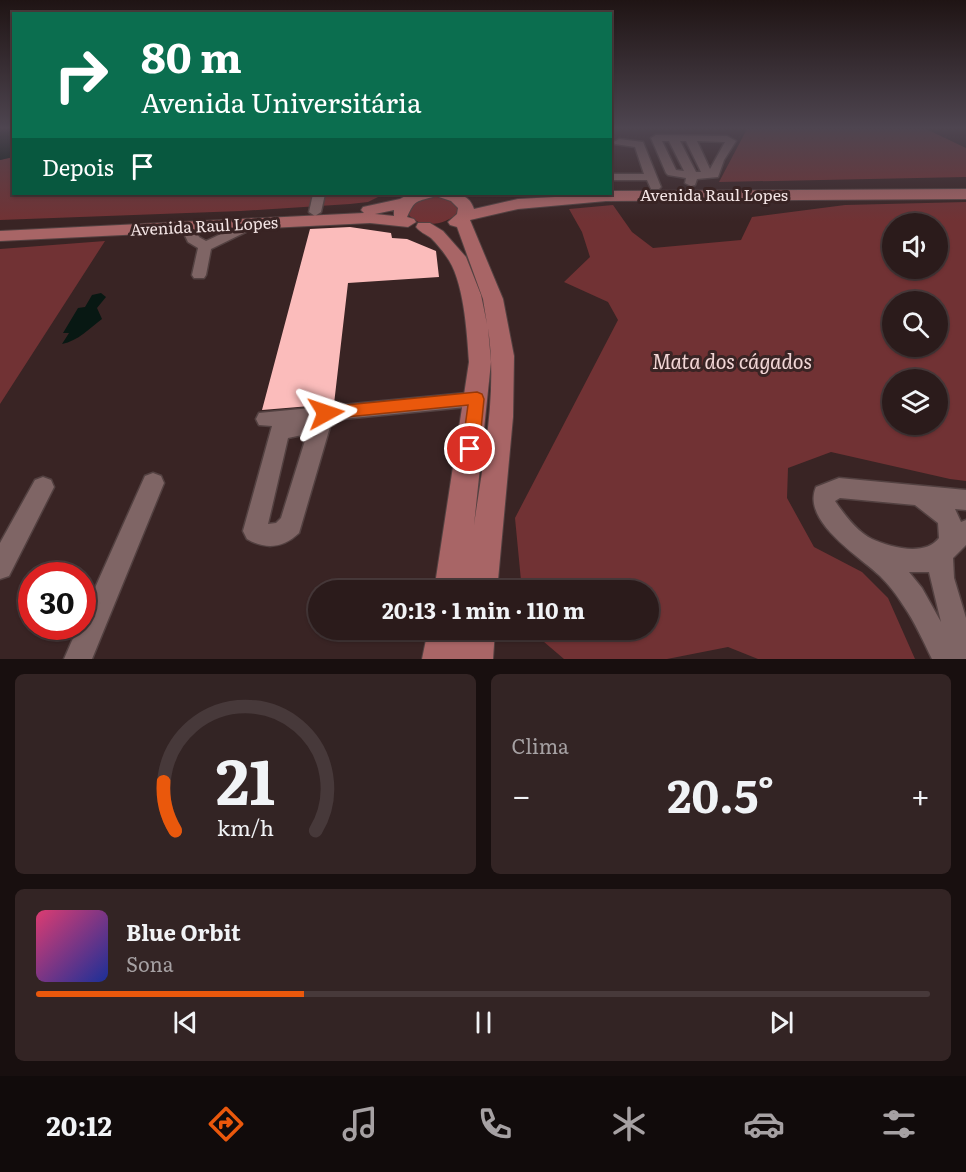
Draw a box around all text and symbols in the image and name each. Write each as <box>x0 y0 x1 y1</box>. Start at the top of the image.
text: 80 m <box>141 24 242 86</box>
icon: right <box>42 36 120 114</box>
text: Avenida Universitária <box>141 81 422 121</box>
text: Depois <box>42 150 114 183</box>
icon: arrive <box>126 150 159 183</box>
street label: Avenida Raul Lopes <box>640 182 788 206</box>
street label: Avenida Raul Lopes <box>129 209 278 241</box>
map controls <box>882 213 948 435</box>
button: sound <box>882 213 948 279</box>
button: search <box>882 291 948 357</box>
park label: Mata dos cágados <box>652 345 812 375</box>
button: layers <box>882 369 948 435</box>
position arrow <box>294 381 358 445</box>
pin <box>444 423 495 474</box>
icon: arrive <box>453 432 486 465</box>
speed limit sign: 30 <box>18 562 96 640</box>
text: 20:13 · 1 min · 110 m <box>382 593 585 626</box>
text: Clima <box>512 730 569 760</box>
text: 21 <box>216 732 275 824</box>
text: 20.5° <box>667 760 774 827</box>
text: − <box>512 769 531 818</box>
text: + <box>911 769 930 818</box>
text: km/h <box>217 811 274 843</box>
text: Blue Orbit <box>126 915 241 948</box>
text: Sona <box>126 948 174 978</box>
icon: previous <box>169 1006 202 1039</box>
icon: pause <box>467 1006 500 1039</box>
icon: next <box>765 1006 798 1039</box>
icon: directions <box>205 1103 247 1145</box>
icon: music <box>339 1103 381 1145</box>
icon: phone <box>474 1103 516 1145</box>
icon: climate <box>608 1103 650 1145</box>
icon: car <box>743 1103 785 1145</box>
icon: filters <box>878 1103 920 1145</box>
text: 20:12 <box>46 1104 112 1144</box>

